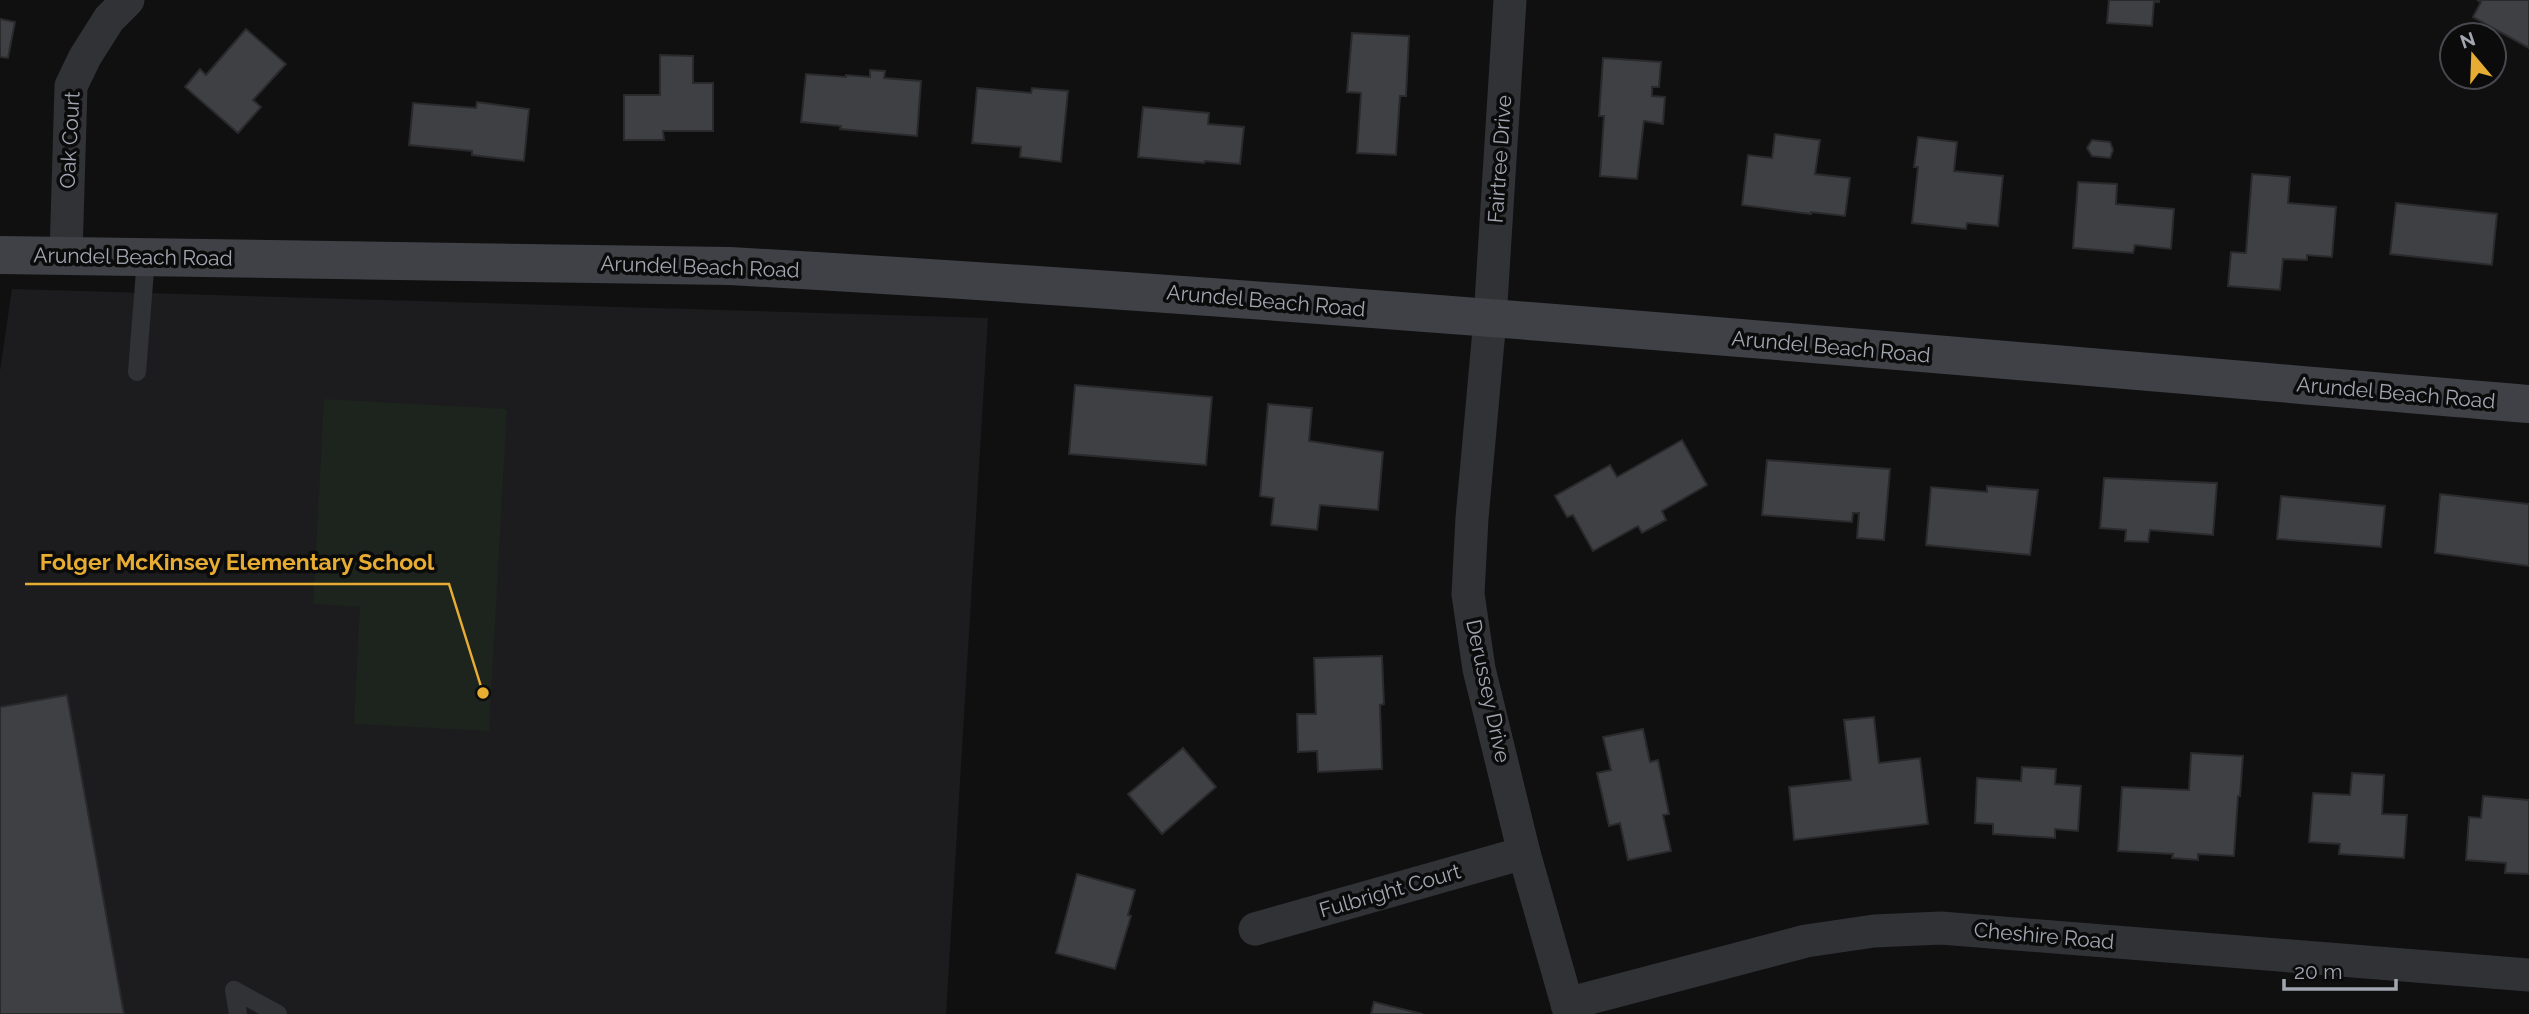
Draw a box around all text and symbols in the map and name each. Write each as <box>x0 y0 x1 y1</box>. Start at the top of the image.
north arrow <box>2438 21 2508 91</box>
text: N <box>2457 27 2478 53</box>
street label: Oak Court <box>54 91 85 189</box>
street label: Fairtree Drive <box>1483 94 1516 224</box>
street label: Arundel Beach Road <box>33 242 233 271</box>
street label: Arundel Beach Road <box>600 251 800 282</box>
street label: Arundel Beach Road <box>1166 279 1366 322</box>
street label: Arundel Beach Road <box>1731 325 1931 368</box>
street label: Arundel Beach Road <box>2296 371 2496 414</box>
callout: Folger McKinsey Elementary School <box>25 540 449 584</box>
text: Folger McKinsey Elementary School <box>40 548 435 575</box>
street label: Derussey Drive <box>1461 617 1516 765</box>
street label: Fulbright Court <box>1316 858 1464 923</box>
street label: Cheshire Road <box>1973 917 2115 954</box>
scale bar <box>2284 948 2396 992</box>
text: 20 m <box>2294 959 2342 984</box>

